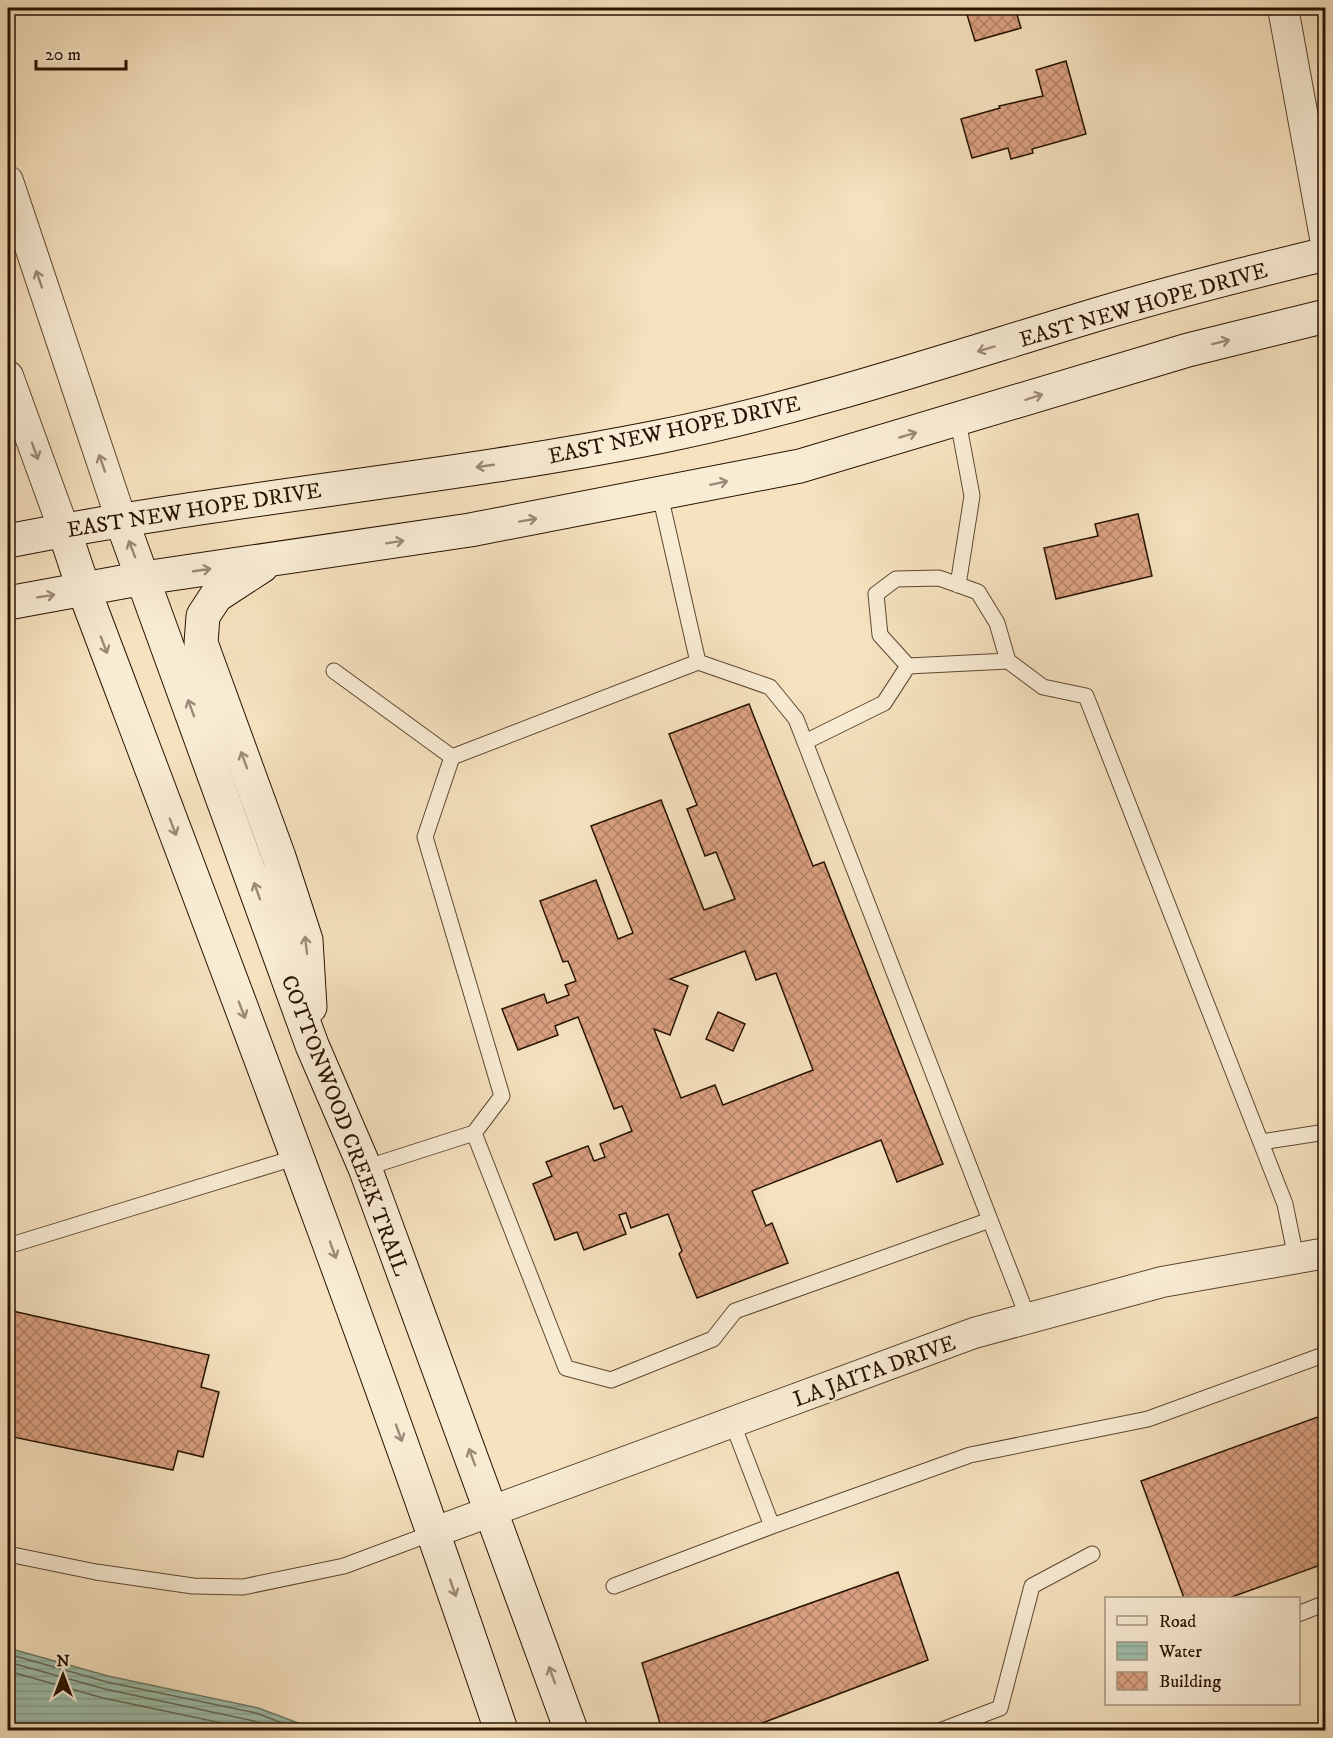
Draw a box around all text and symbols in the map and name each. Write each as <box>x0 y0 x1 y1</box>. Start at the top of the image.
scale bar <box>36 33 126 71</box>
text: 20 m <box>45 44 81 66</box>
street label: EAST NEW HOPE DRIVE <box>1016 257 1271 354</box>
one-way arrow <box>33 270 44 288</box>
one-way arrow <box>1211 335 1230 347</box>
one-way arrow <box>977 345 996 356</box>
street label: EAST NEW HOPE DRIVE <box>546 391 803 470</box>
one-way arrow <box>1024 391 1043 402</box>
one-way arrow <box>898 429 917 440</box>
one-way arrow <box>30 441 41 460</box>
one-way arrow <box>96 454 107 473</box>
one-way arrow <box>475 460 495 471</box>
street label: EAST NEW HOPE DRIVE <box>65 477 323 544</box>
one-way arrow <box>709 477 729 488</box>
one-way arrow <box>518 514 537 525</box>
one-way arrow <box>384 536 404 547</box>
one-way arrow <box>126 540 137 558</box>
one-way arrow <box>191 565 211 576</box>
one-way arrow <box>35 591 55 602</box>
one-way arrow <box>100 635 111 654</box>
one-way arrow <box>184 699 195 718</box>
one-way arrow <box>238 751 249 770</box>
one-way arrow <box>168 817 179 836</box>
one-way arrow <box>250 882 261 901</box>
one-way arrow <box>300 936 311 955</box>
street label: COTTONWOOD CREEK TRAIL <box>275 971 415 1280</box>
one-way arrow <box>237 1000 248 1019</box>
one-way arrow <box>328 1240 339 1259</box>
street label: LA JAITA DRIVE <box>790 1330 959 1413</box>
one-way arrow <box>394 1424 405 1442</box>
one-way arrow <box>466 1448 477 1466</box>
one-way arrow <box>449 1578 460 1597</box>
legend <box>1105 1597 1300 1705</box>
text: Road <box>1159 1611 1196 1633</box>
text: Water <box>1158 1641 1202 1663</box>
north arrow <box>33 1645 93 1705</box>
text: N <box>56 1651 70 1671</box>
one-way arrow <box>545 1667 556 1685</box>
text: Building <box>1159 1671 1221 1693</box>

